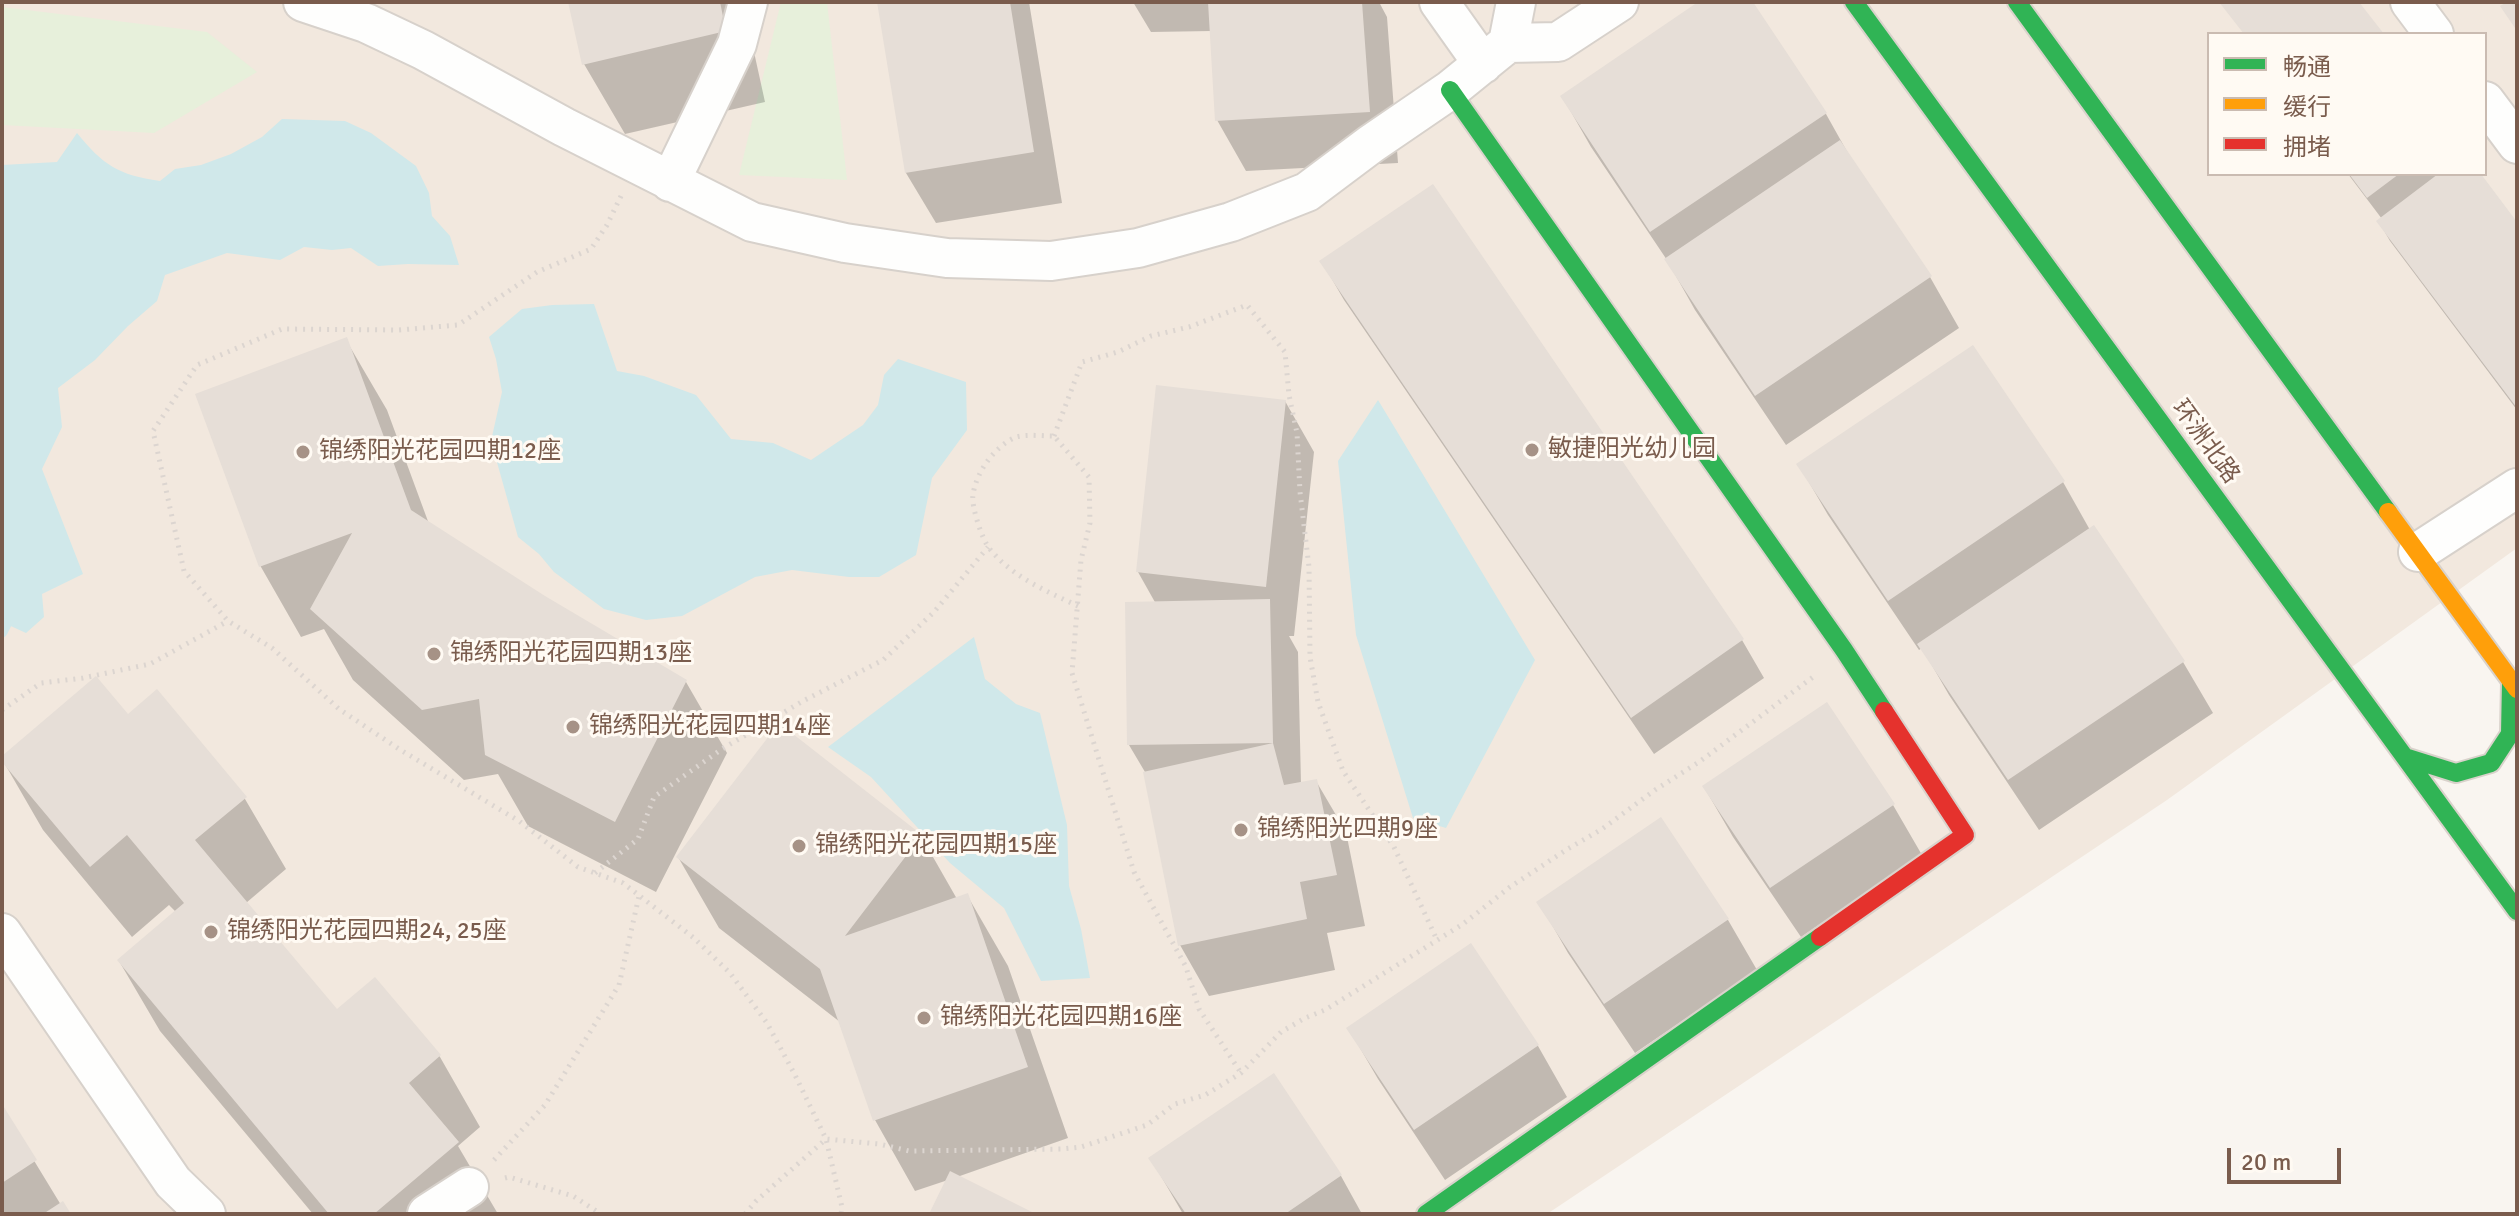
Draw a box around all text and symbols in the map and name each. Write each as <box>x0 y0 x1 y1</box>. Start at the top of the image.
legend <box>2207 32 2487 176</box>
text: 畅通 <box>2283 52 2331 82</box>
text: 缓行 <box>2283 92 2331 122</box>
text: 拥堵 <box>2283 132 2331 162</box>
street label: 环洲北路 <box>2165 395 2245 489</box>
place label: 敏捷阳光幼儿园 <box>1548 436 1716 464</box>
place label: 锦绣阳光花园四期12座 <box>319 438 561 466</box>
marker: 敏捷阳光幼儿园 <box>1523 441 1541 459</box>
marker: 锦绣阳光花园四期12座 <box>294 443 312 461</box>
place label: 锦绣阳光花园四期13座 <box>450 640 692 668</box>
marker: 锦绣阳光花园四期13座 <box>425 645 443 663</box>
place label: 锦绣阳光花园四期14座 <box>589 713 831 741</box>
marker: 锦绣阳光花园四期14座 <box>564 718 582 736</box>
place label: 锦绣阳光四期9座 <box>1257 816 1438 844</box>
marker: 锦绣阳光四期9座 <box>1232 821 1250 839</box>
place label: 锦绣阳光花园四期15座 <box>815 832 1057 860</box>
marker: 锦绣阳光花园四期15座 <box>790 837 808 855</box>
place label: 锦绣阳光花园四期24, 25座 <box>227 918 507 946</box>
marker: 锦绣阳光花园四期24, 25座 <box>202 923 220 941</box>
place label: 锦绣阳光花园四期16座 <box>940 1004 1182 1032</box>
marker: 锦绣阳光花园四期16座 <box>915 1009 933 1027</box>
scale bar <box>2231 1132 2345 1182</box>
text: 20 m <box>2241 1147 2291 1177</box>

